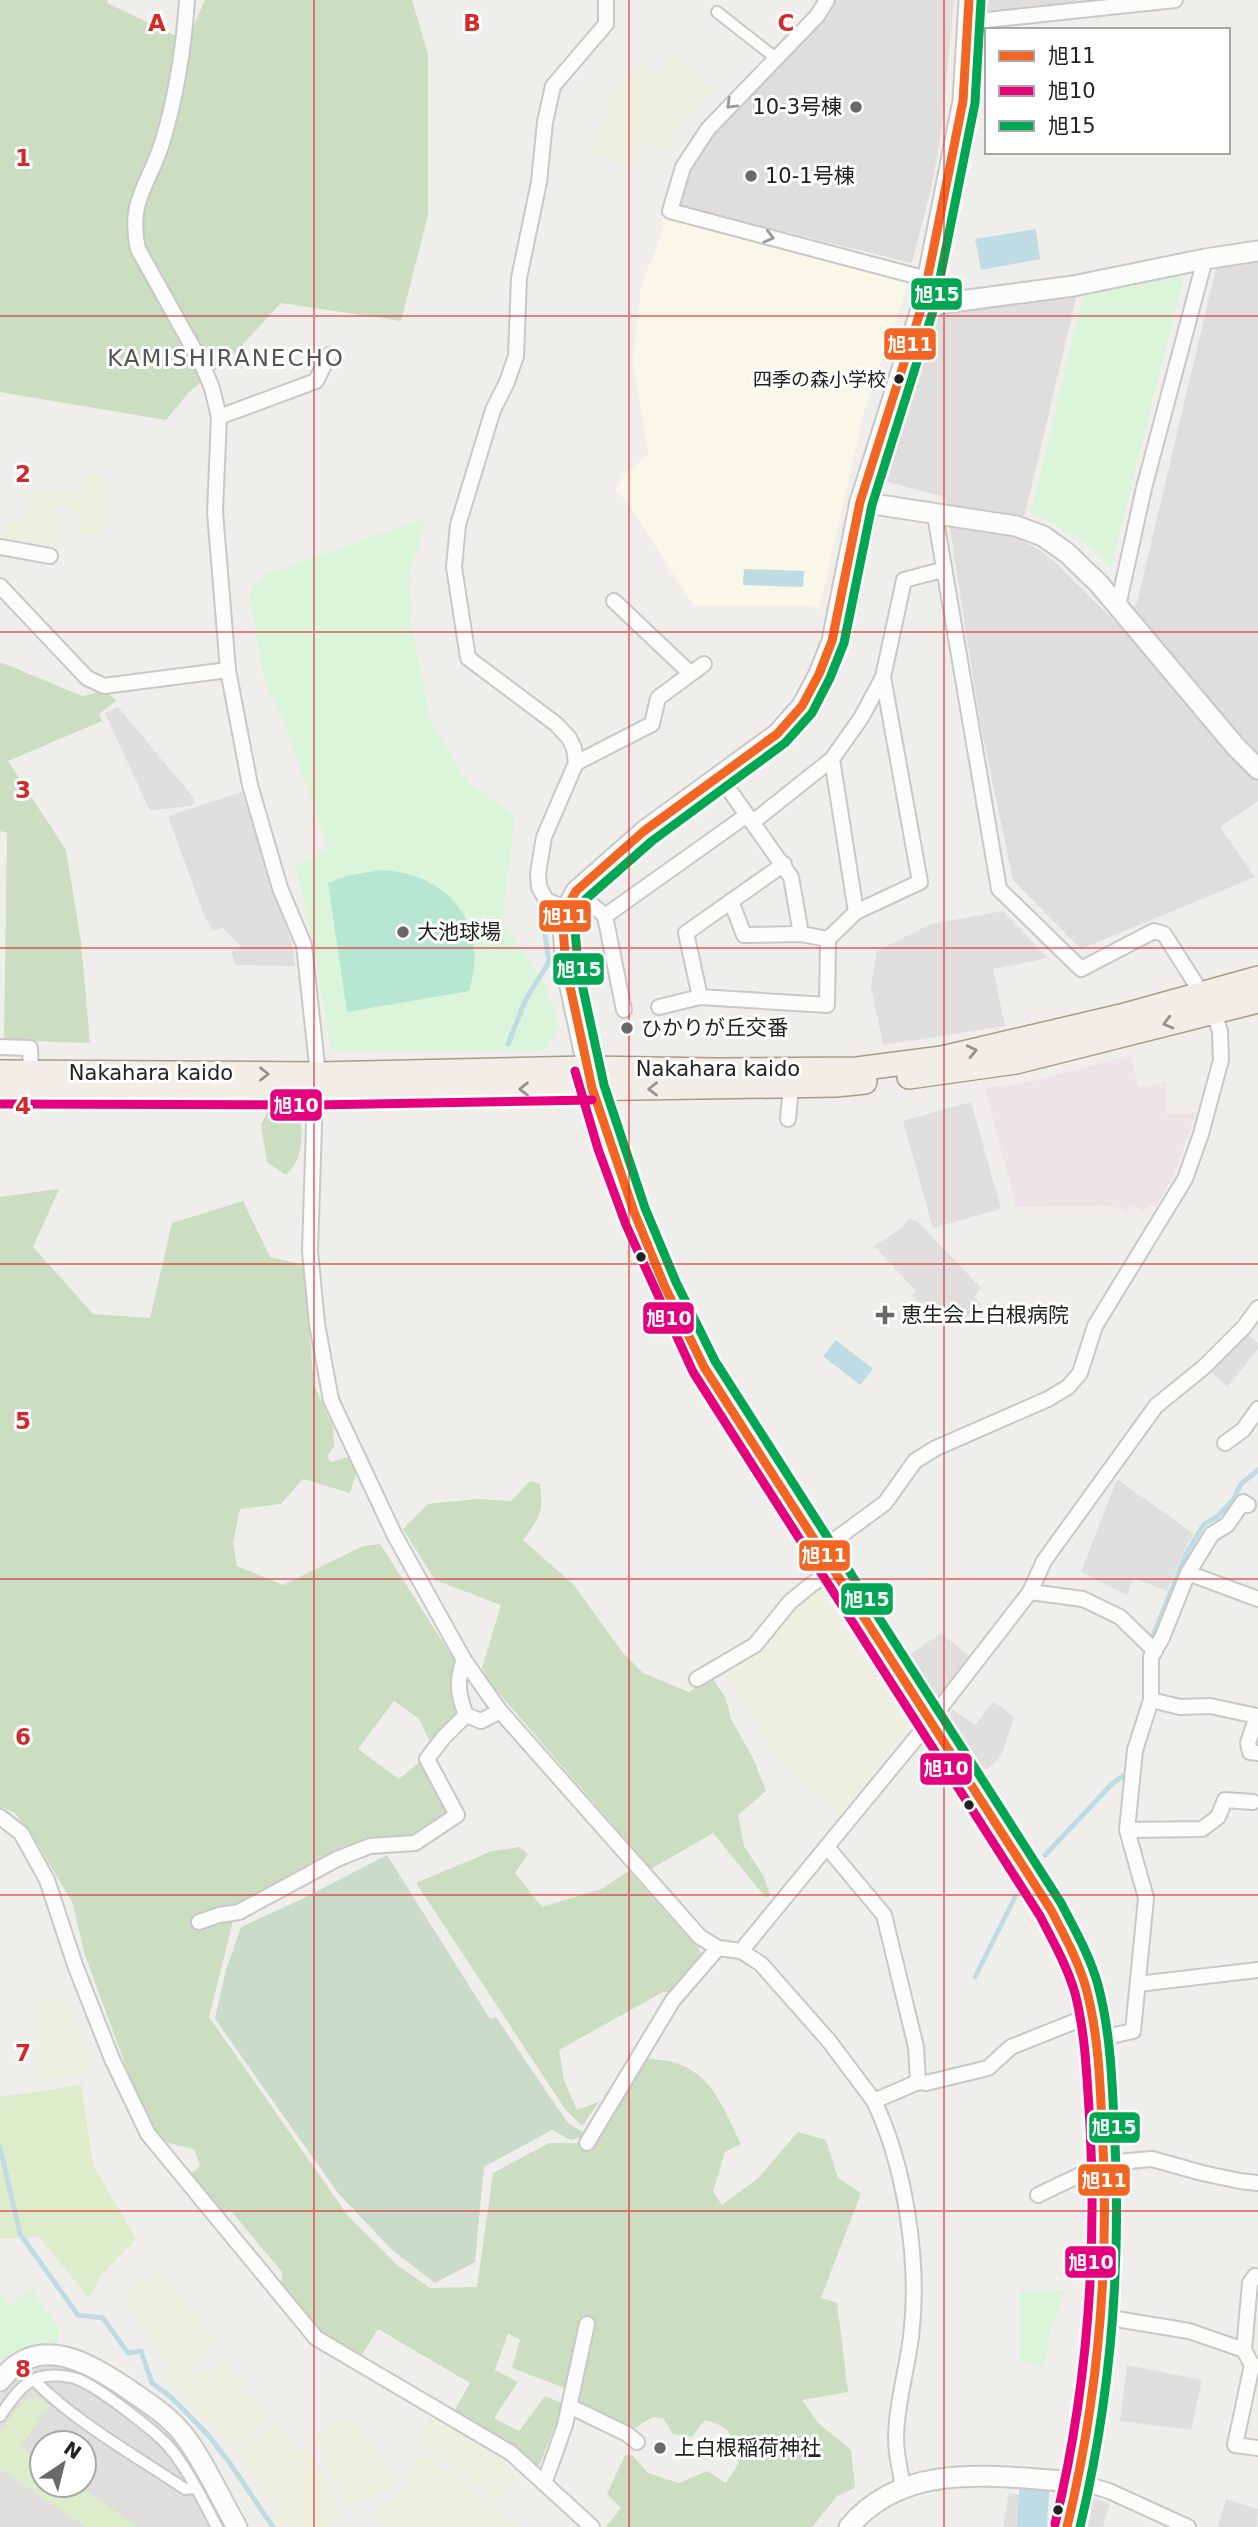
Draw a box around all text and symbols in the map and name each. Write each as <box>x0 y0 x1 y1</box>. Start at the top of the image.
text: A <box>148 10 166 36</box>
text: B <box>463 10 481 36</box>
text: C <box>778 10 794 36</box>
legend <box>985 28 1230 154</box>
text: 旭11 <box>1048 44 1096 68</box>
text: 旭10 <box>1048 79 1096 103</box>
place label: 10-3号棟 <box>752 95 842 119</box>
one-way arrow <box>727 96 740 109</box>
marker: 10-3号棟 <box>848 99 864 115</box>
text: 旭15 <box>1048 114 1096 138</box>
text: 1 <box>15 145 31 171</box>
place label: 10-1号棟 <box>765 164 855 188</box>
marker: 10-1号棟 <box>743 168 759 184</box>
one-way arrow <box>763 229 775 243</box>
line badge: 旭15 <box>910 277 963 311</box>
text: 旭15 <box>914 283 960 305</box>
line badge: 旭11 <box>883 327 937 361</box>
text: 旭11 <box>887 333 933 355</box>
district label: KAMISHIRANECHO <box>107 345 345 371</box>
place label: 四季の森小学校 <box>753 368 886 390</box>
marker: 四季の森小学校 <box>892 372 906 386</box>
text: 2 <box>15 461 31 487</box>
text: 3 <box>15 777 31 803</box>
line badge: 旭11 <box>538 899 592 933</box>
text: 旭11 <box>542 905 588 927</box>
place label: 大池球場 <box>417 920 501 944</box>
marker: 大池球場 <box>395 924 411 940</box>
line badge: 旭15 <box>552 952 605 986</box>
text: 旭15 <box>556 958 602 980</box>
one-way arrow <box>1162 1015 1174 1029</box>
place label: ひかりが丘交番 <box>641 1016 788 1040</box>
marker: ひかりが丘交番 <box>619 1020 635 1036</box>
one-way arrow <box>966 1044 978 1059</box>
street label: Nakahara kaido <box>636 1057 800 1081</box>
street label: Nakahara kaido <box>69 1061 233 1085</box>
one-way arrow <box>259 1066 270 1082</box>
one-way arrow <box>518 1081 529 1096</box>
one-way arrow <box>647 1081 658 1097</box>
line badge: 旭10 <box>269 1088 323 1122</box>
text: 4 <box>15 1093 31 1119</box>
text: 旭10 <box>273 1094 319 1116</box>
unlabelled marker <box>634 1250 648 1264</box>
line badge: 旭10 <box>642 1301 695 1335</box>
place label: 恵生会上白根病院 <box>901 1303 1069 1327</box>
marker: 恵生会上白根病院 <box>875 1305 895 1325</box>
text: 旭10 <box>646 1307 692 1329</box>
text: 5 <box>15 1408 31 1434</box>
line badge: 旭11 <box>798 1539 851 1572</box>
text: 旭11 <box>801 1544 847 1566</box>
line badge: 旭15 <box>840 1582 894 1616</box>
text: 旭15 <box>844 1588 890 1610</box>
text: 6 <box>15 1724 31 1750</box>
line badge: 旭10 <box>919 1752 973 1786</box>
text: 旭10 <box>923 1757 969 1779</box>
unlabelled marker <box>962 1798 976 1812</box>
text: 7 <box>15 2040 31 2066</box>
line badge: 旭15 <box>1088 2111 1141 2144</box>
text: 旭15 <box>1091 2116 1137 2138</box>
line badge: 旭11 <box>1077 2163 1131 2197</box>
text: 旭11 <box>1081 2169 1127 2191</box>
line badge: 旭10 <box>1064 2245 1117 2279</box>
text: 旭10 <box>1068 2251 1114 2273</box>
text: 8 <box>15 2356 31 2382</box>
north arrow <box>28 2429 98 2499</box>
place label: 上白根稲荷神社 <box>674 2436 821 2460</box>
text: N <box>60 2437 86 2464</box>
marker: 上白根稲荷神社 <box>652 2440 668 2456</box>
unlabelled marker <box>1051 2503 1065 2517</box>

